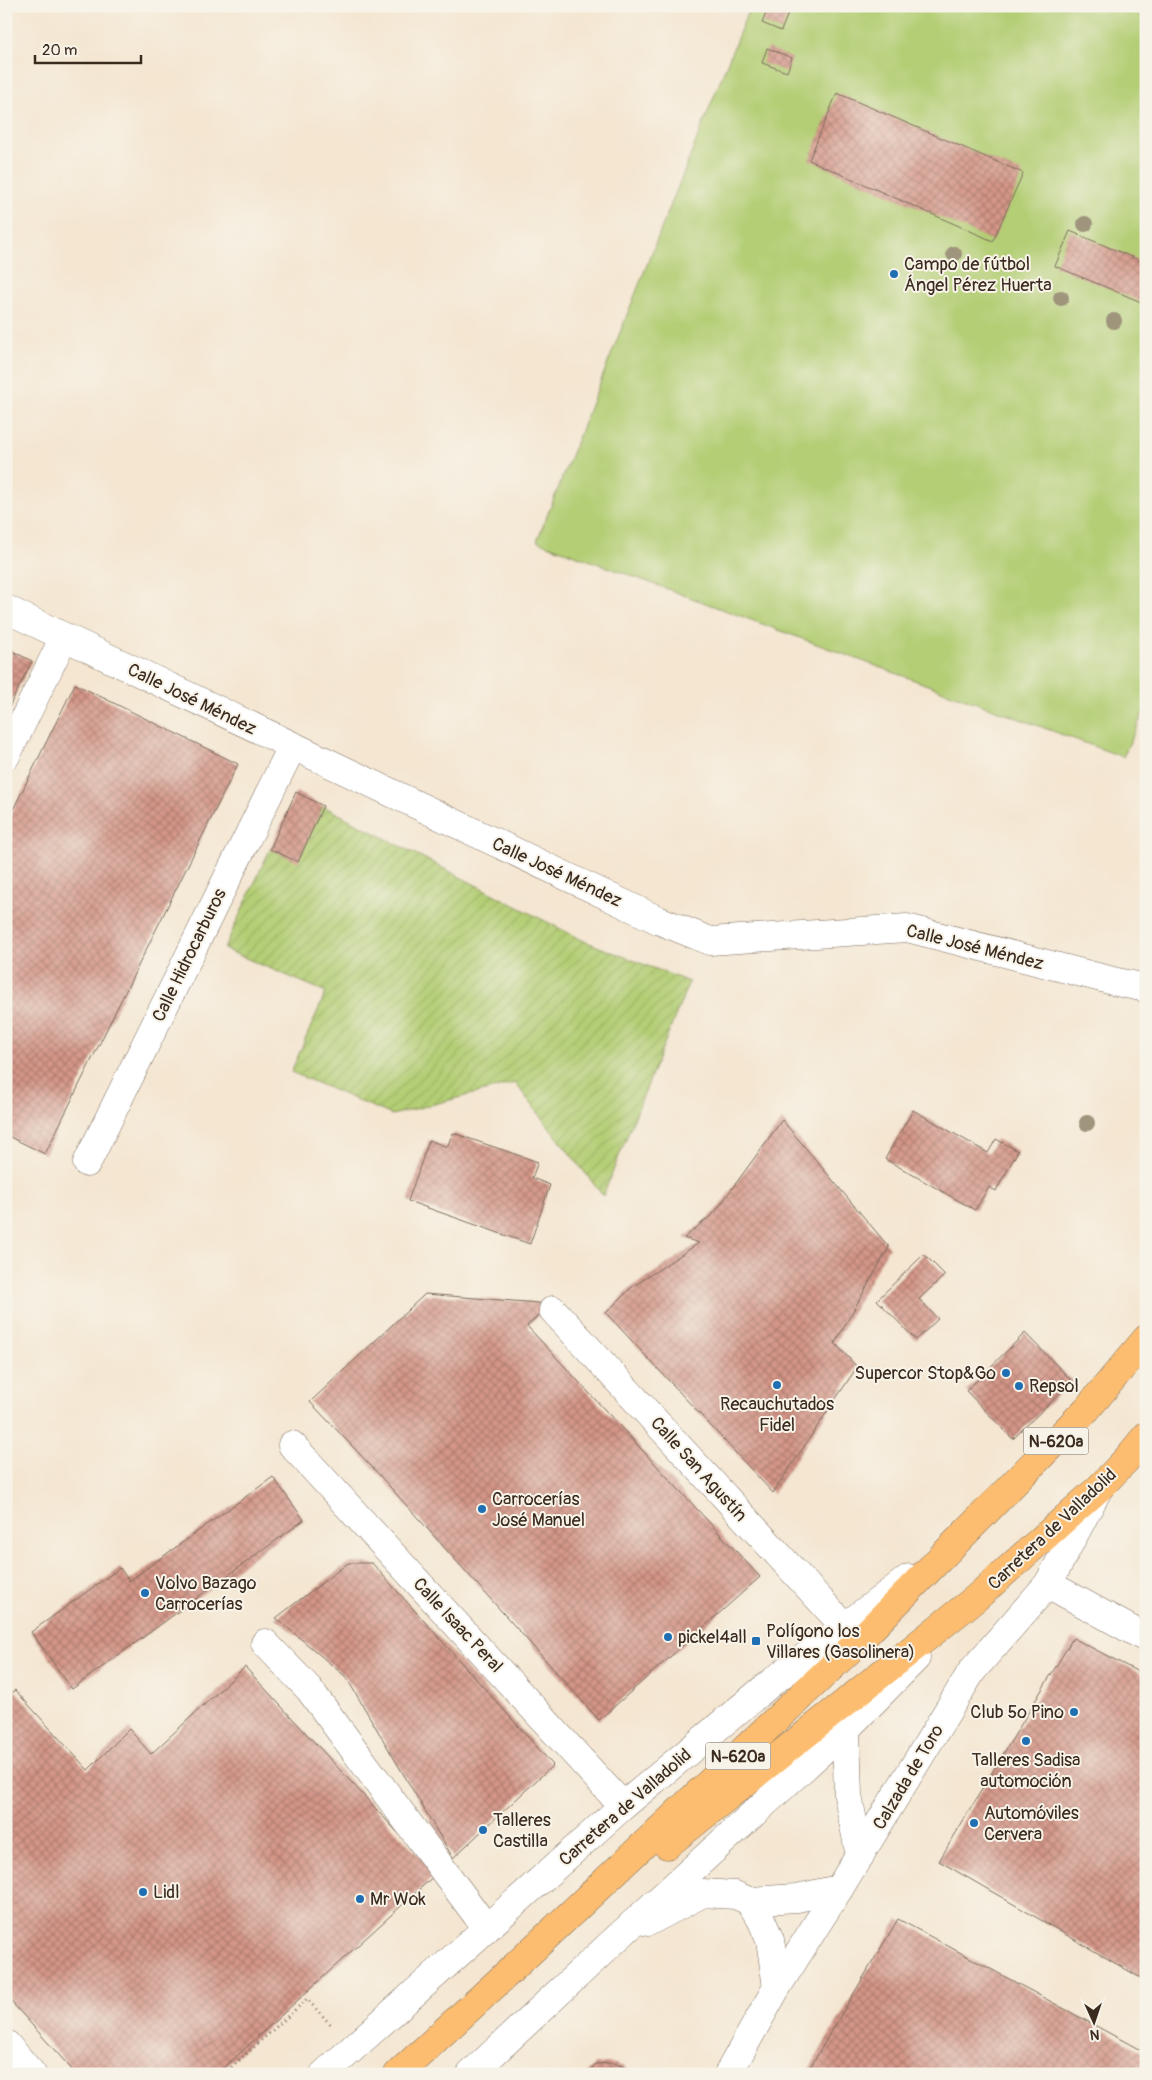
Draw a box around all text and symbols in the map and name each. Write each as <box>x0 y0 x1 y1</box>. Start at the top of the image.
scale bar <box>35 32 141 64</box>
text: 20 m <box>42 41 77 60</box>
place label: Campo de fútbol Ángel Pérez Huerta <box>904 253 1052 297</box>
marker: Campo de fútbol Ángel Pérez Huerta <box>888 268 900 280</box>
street label: Calle José Méndez <box>124 658 260 741</box>
street label: Calle José Méndez <box>488 832 625 913</box>
street label: Calle Hidrocarburos <box>147 885 232 1026</box>
street label: Calle José Méndez <box>904 919 1046 976</box>
place label: Supercor Stop&Go <box>855 1362 996 1385</box>
marker: Supercor Stop&Go <box>1000 1367 1012 1379</box>
place label: Repsol <box>1029 1375 1079 1398</box>
marker: Recauchutados Fidel <box>771 1379 783 1391</box>
marker: Repsol <box>1013 1380 1025 1392</box>
place label: Recauchutados Fidel <box>720 1393 834 1437</box>
street label: Calle San Agustín <box>645 1412 752 1527</box>
road number: N-620a <box>1024 1428 1088 1454</box>
street label: Carretera de Valladolid <box>983 1464 1122 1595</box>
place label: Carrocerías José Manuel <box>492 1488 585 1532</box>
marker: Carrocerías José Manuel <box>476 1503 488 1515</box>
place label: Volvo Bazago Carrocerías <box>155 1572 257 1616</box>
street label: Calle Isaac Peral <box>408 1573 508 1678</box>
marker: Volvo Bazago Carrocerías <box>139 1587 151 1599</box>
place label: Polígono los Villares (Gasolinera) <box>766 1620 915 1664</box>
place label: pickel4all <box>678 1626 747 1649</box>
marker: pickel4all <box>662 1631 674 1643</box>
marker: Polígono los Villares (Gasolinera) <box>750 1635 762 1647</box>
place label: Club 5º Pino <box>970 1701 1064 1724</box>
marker: Club 5º Pino <box>1068 1706 1080 1718</box>
street label: Calzada de Toro <box>868 1720 949 1834</box>
marker: Talleres Sadisa automoción <box>1020 1735 1032 1747</box>
road number: N-620a <box>706 1742 770 1770</box>
street label: Carretera de Valladolid <box>554 1744 696 1871</box>
place label: Talleres Sadisa automoción <box>972 1749 1080 1793</box>
place label: Automóviles Cervera <box>984 1802 1079 1846</box>
place label: Talleres Castilla <box>493 1809 551 1853</box>
marker: Automóviles Cervera <box>968 1817 980 1829</box>
marker: Talleres Castilla <box>477 1824 489 1836</box>
place label: Lidl <box>153 1881 179 1904</box>
marker: Lidl <box>137 1886 149 1898</box>
place label: Mr Wok <box>370 1888 426 1911</box>
marker: Mr Wok <box>354 1893 366 1905</box>
north arrow <box>1070 1998 1120 2048</box>
text: N <box>1089 2026 1100 2043</box>

